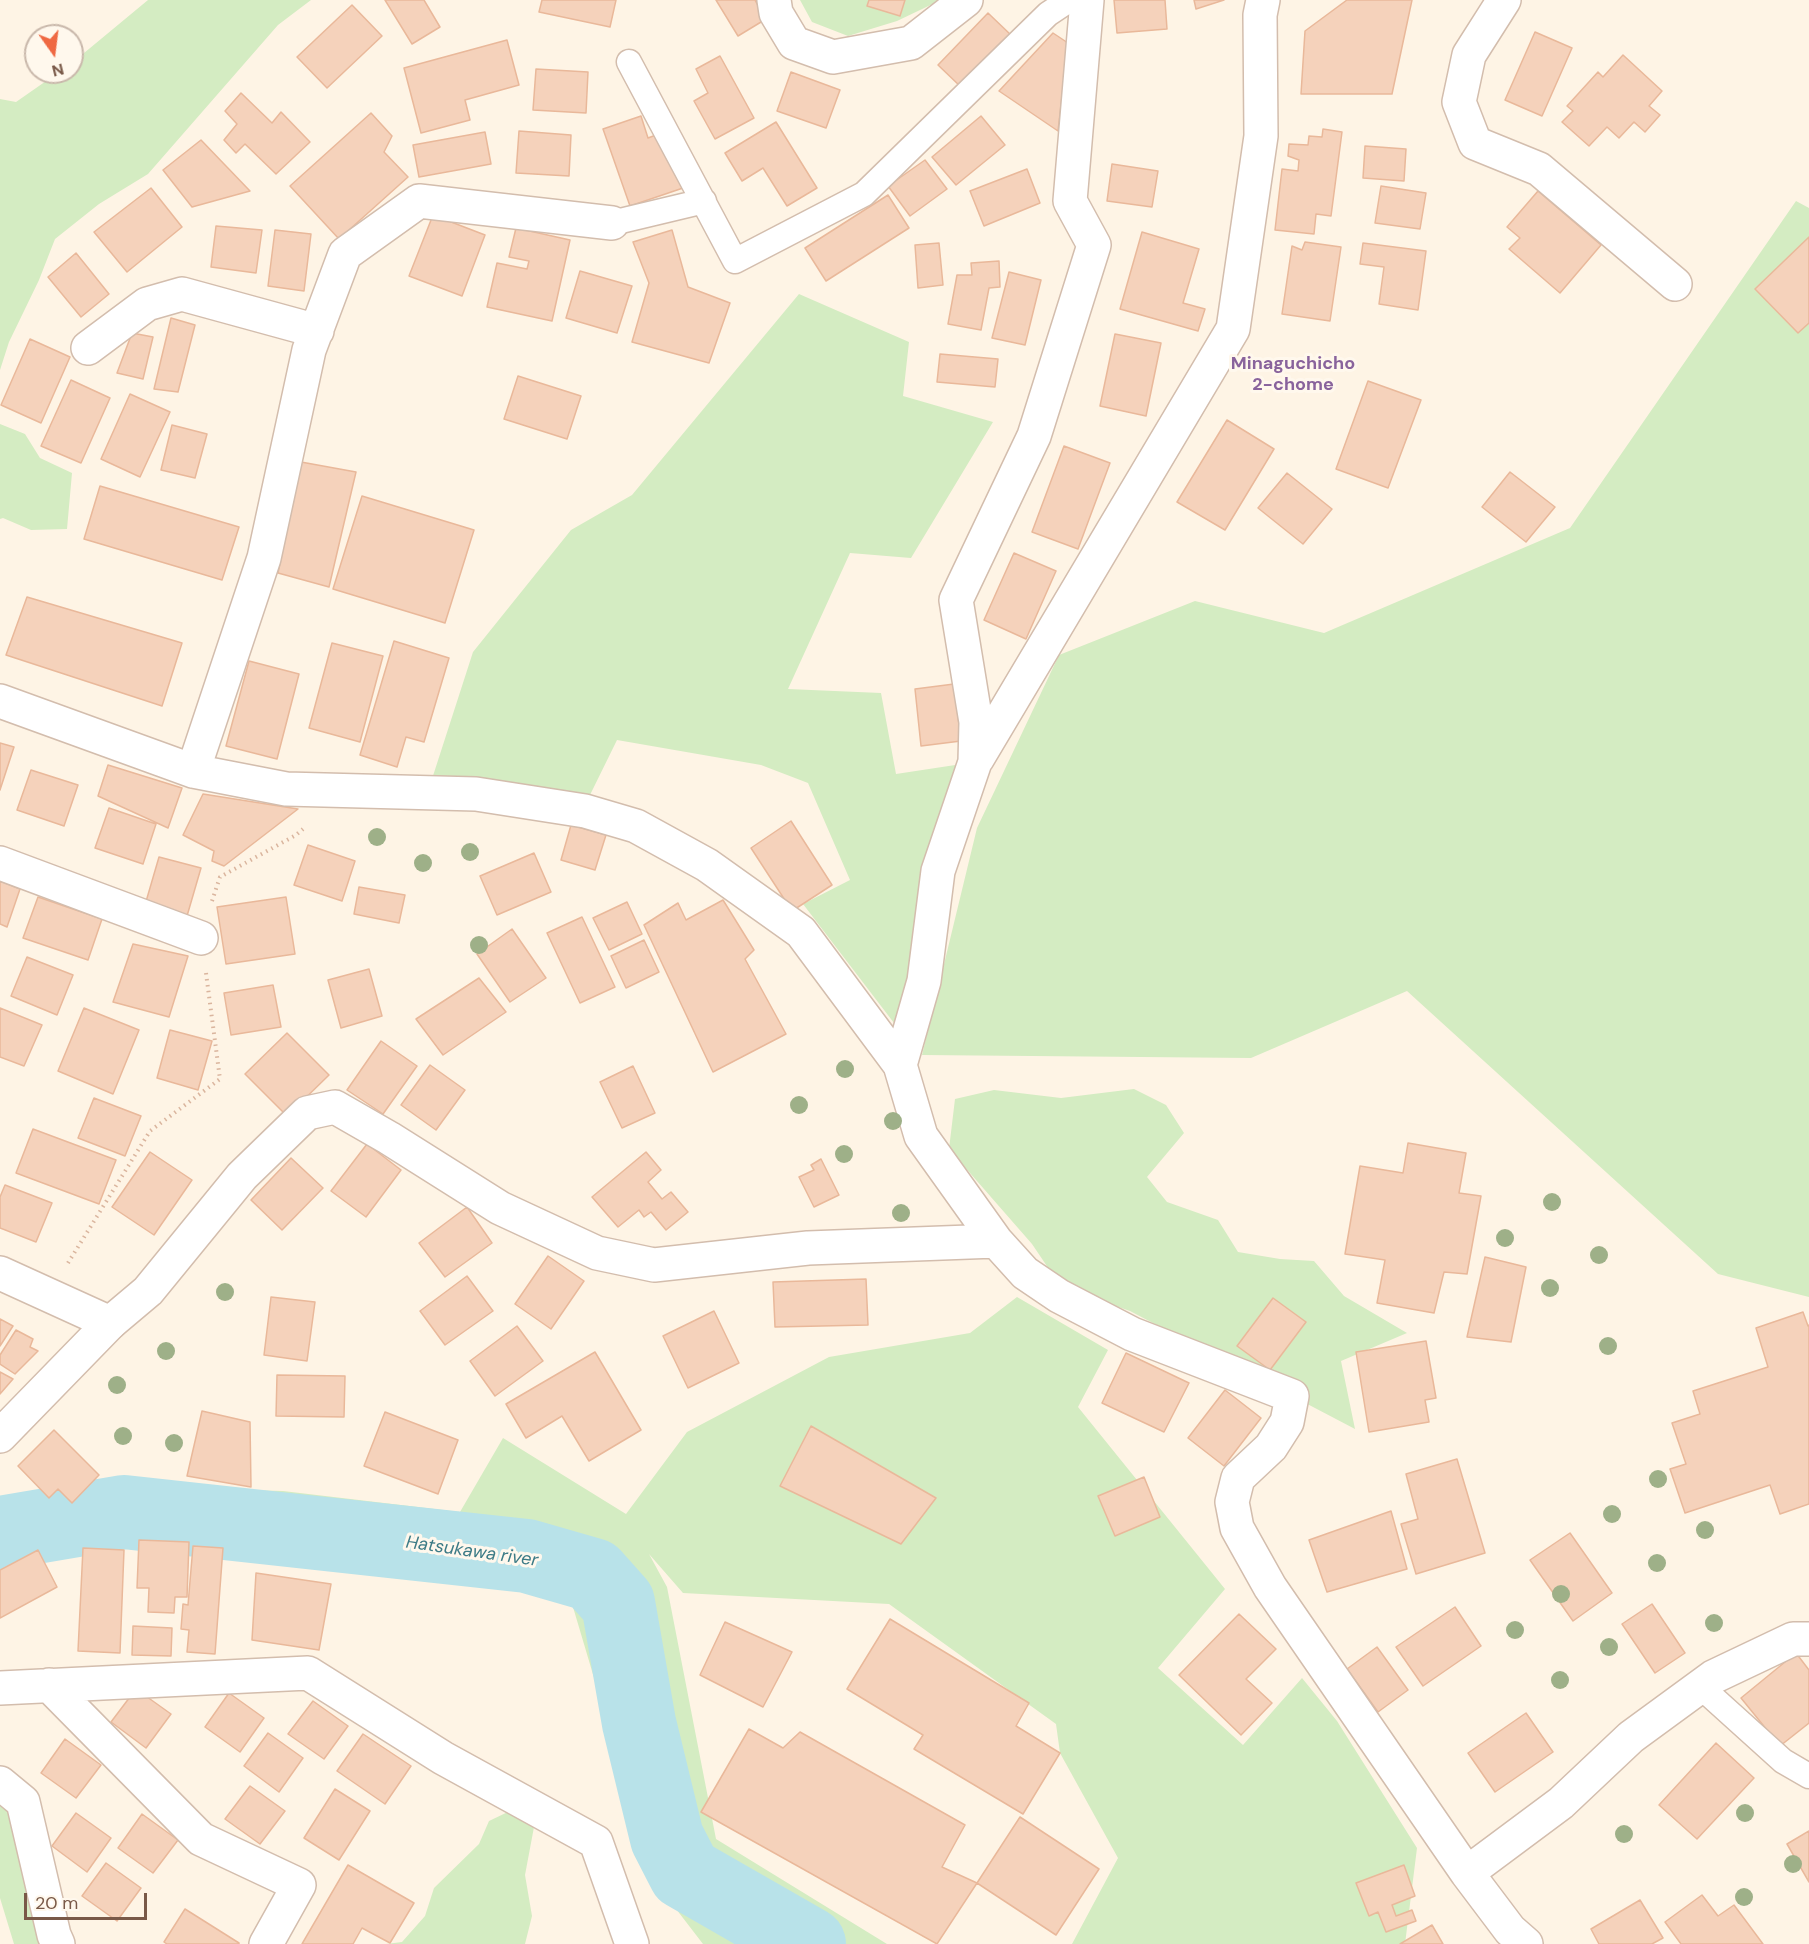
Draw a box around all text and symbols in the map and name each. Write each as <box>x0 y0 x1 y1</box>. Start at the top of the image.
north arrow <box>24 24 84 84</box>
text: N <box>50 58 66 82</box>
district label: Minaguchicho 2-chome <box>1231 353 1355 395</box>
water label: Hatsukawa river <box>404 1532 540 1572</box>
scale bar <box>27 1881 150 1919</box>
text: 20 m <box>35 1891 78 1915</box>

